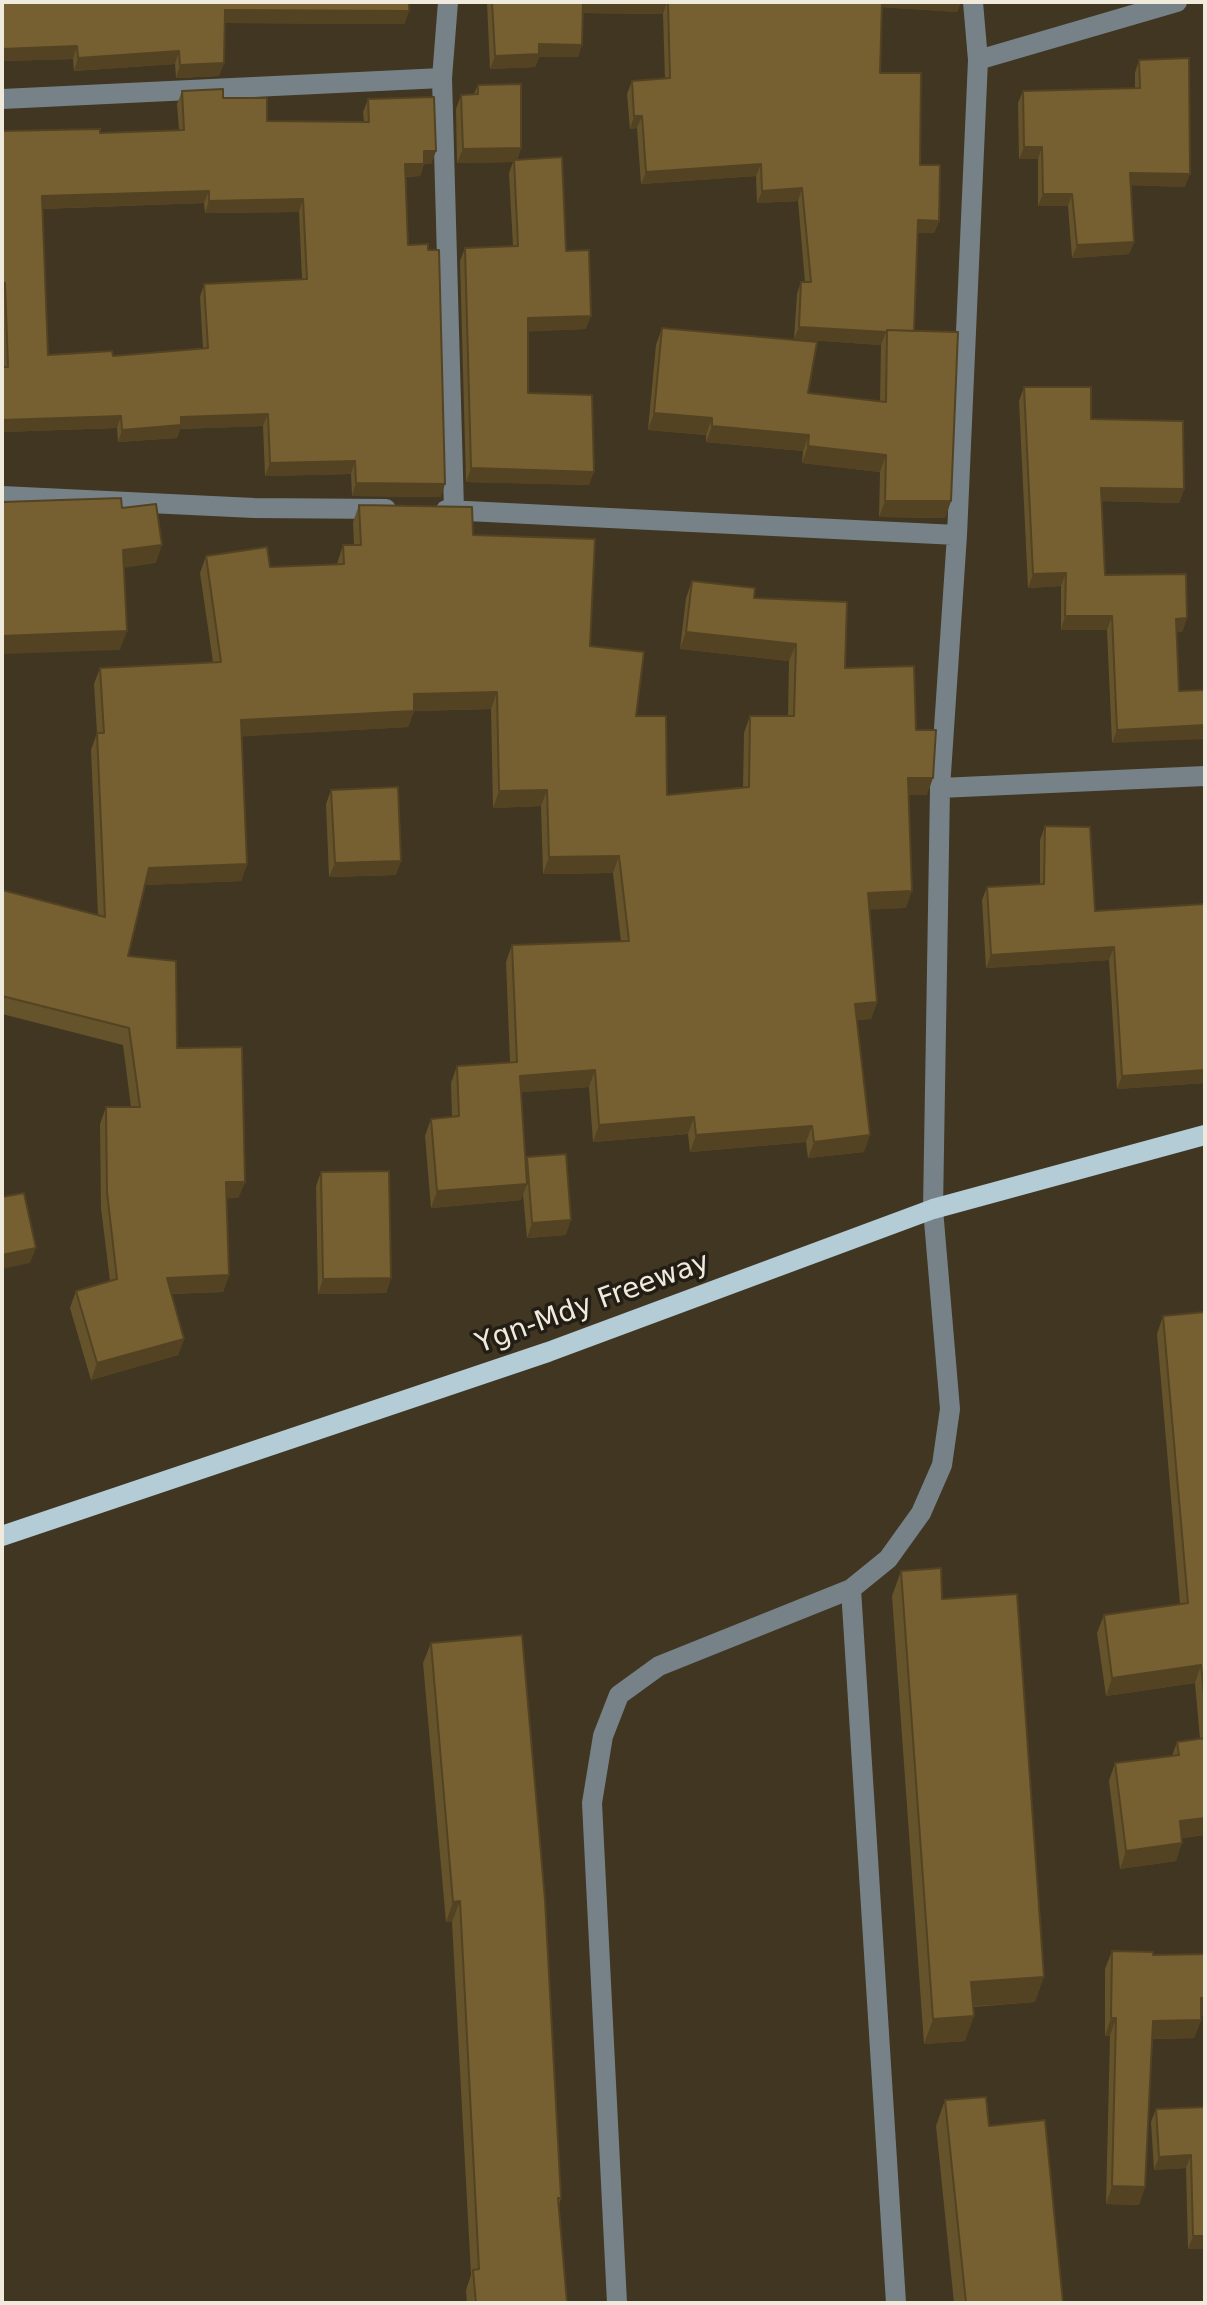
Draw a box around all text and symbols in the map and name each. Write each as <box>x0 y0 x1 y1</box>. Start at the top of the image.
street label: Ygn-Mdy Freeway <box>472 1246 714 1362</box>

